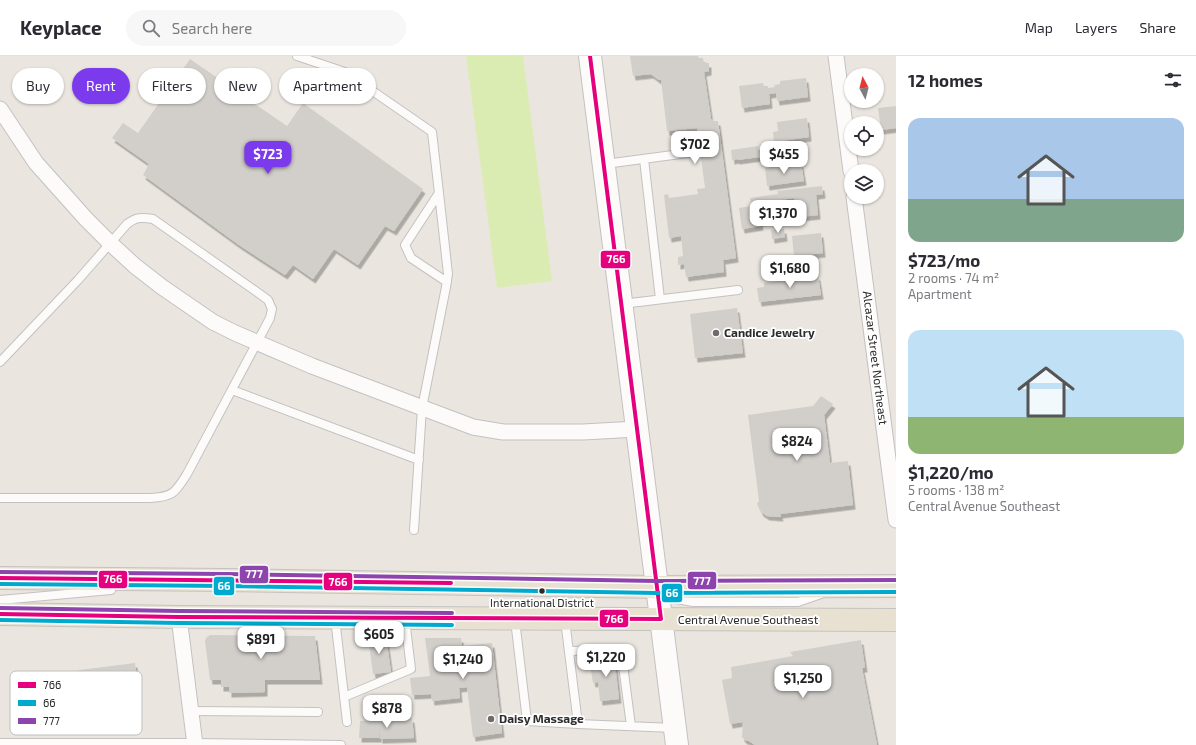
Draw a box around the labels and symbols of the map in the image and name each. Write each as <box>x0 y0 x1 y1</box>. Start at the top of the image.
north arrow <box>844 68 884 108</box>
pin: $702 <box>671 131 719 165</box>
pin: $723 <box>244 141 292 175</box>
pin: $455 <box>760 141 808 175</box>
pin: $1,370 <box>745 200 811 234</box>
line badge: 766 <box>600 250 631 269</box>
text: 766 <box>607 252 626 265</box>
pin: $1,680 <box>757 255 823 289</box>
street label: Alcazar Street Northeast <box>861 290 891 426</box>
place label: Candice Jewelry <box>724 325 815 340</box>
marker: Candice Jewelry <box>711 328 721 338</box>
pin: $824 <box>773 428 821 462</box>
line badge: 777 <box>239 565 269 584</box>
text: 777 <box>245 567 263 580</box>
line badge: 766 <box>98 570 128 589</box>
line badge: 777 <box>687 571 717 590</box>
text: 766 <box>104 572 123 585</box>
line badge: 766 <box>323 572 353 591</box>
text: 777 <box>693 574 711 587</box>
text: 766 <box>329 575 348 588</box>
line badge: 66 <box>213 576 235 596</box>
text: 66 <box>218 579 231 592</box>
line badge: 66 <box>661 583 683 603</box>
marker: International District <box>537 586 547 596</box>
text: 66 <box>666 586 679 599</box>
place label: International District <box>490 596 594 609</box>
line badge: 766 <box>599 609 629 628</box>
text: 766 <box>605 612 624 625</box>
street label: Central Avenue Southeast <box>678 612 819 626</box>
pin: $605 <box>355 621 403 655</box>
pin: $891 <box>237 626 285 660</box>
pin: $1,220 <box>573 644 639 678</box>
pin: $1,240 <box>430 646 496 680</box>
pin: $1,250 <box>770 665 836 699</box>
legend <box>10 671 142 735</box>
text: 766 <box>43 678 61 691</box>
pin: $878 <box>363 695 411 729</box>
text: 66 <box>43 696 56 709</box>
place label: Daisy Massage <box>499 711 584 726</box>
text: 777 <box>43 714 60 727</box>
marker: Daisy Massage <box>486 714 496 724</box>

